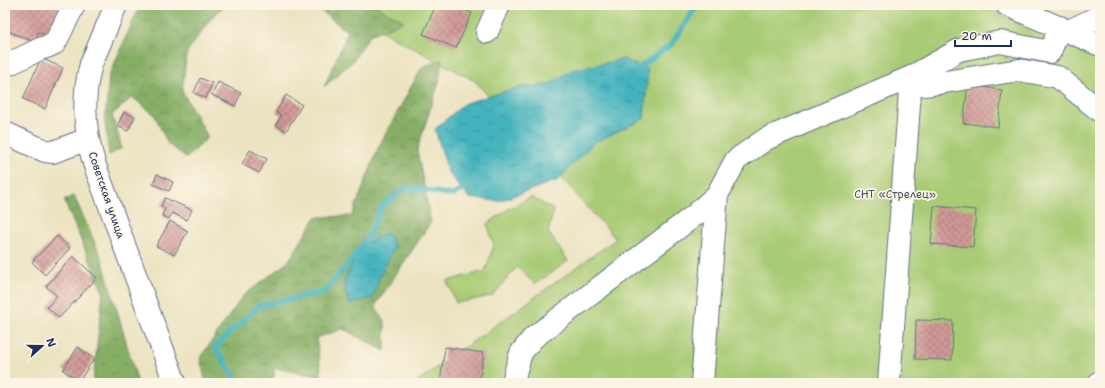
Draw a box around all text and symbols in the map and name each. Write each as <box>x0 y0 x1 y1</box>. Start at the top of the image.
scale bar <box>955 22 1011 48</box>
text: 20 m <box>961 28 992 44</box>
street label: Советская улица <box>85 150 128 241</box>
park label: СНТ «Стрелец» <box>854 187 936 202</box>
north arrow <box>22 326 62 366</box>
text: N <box>42 336 60 350</box>

